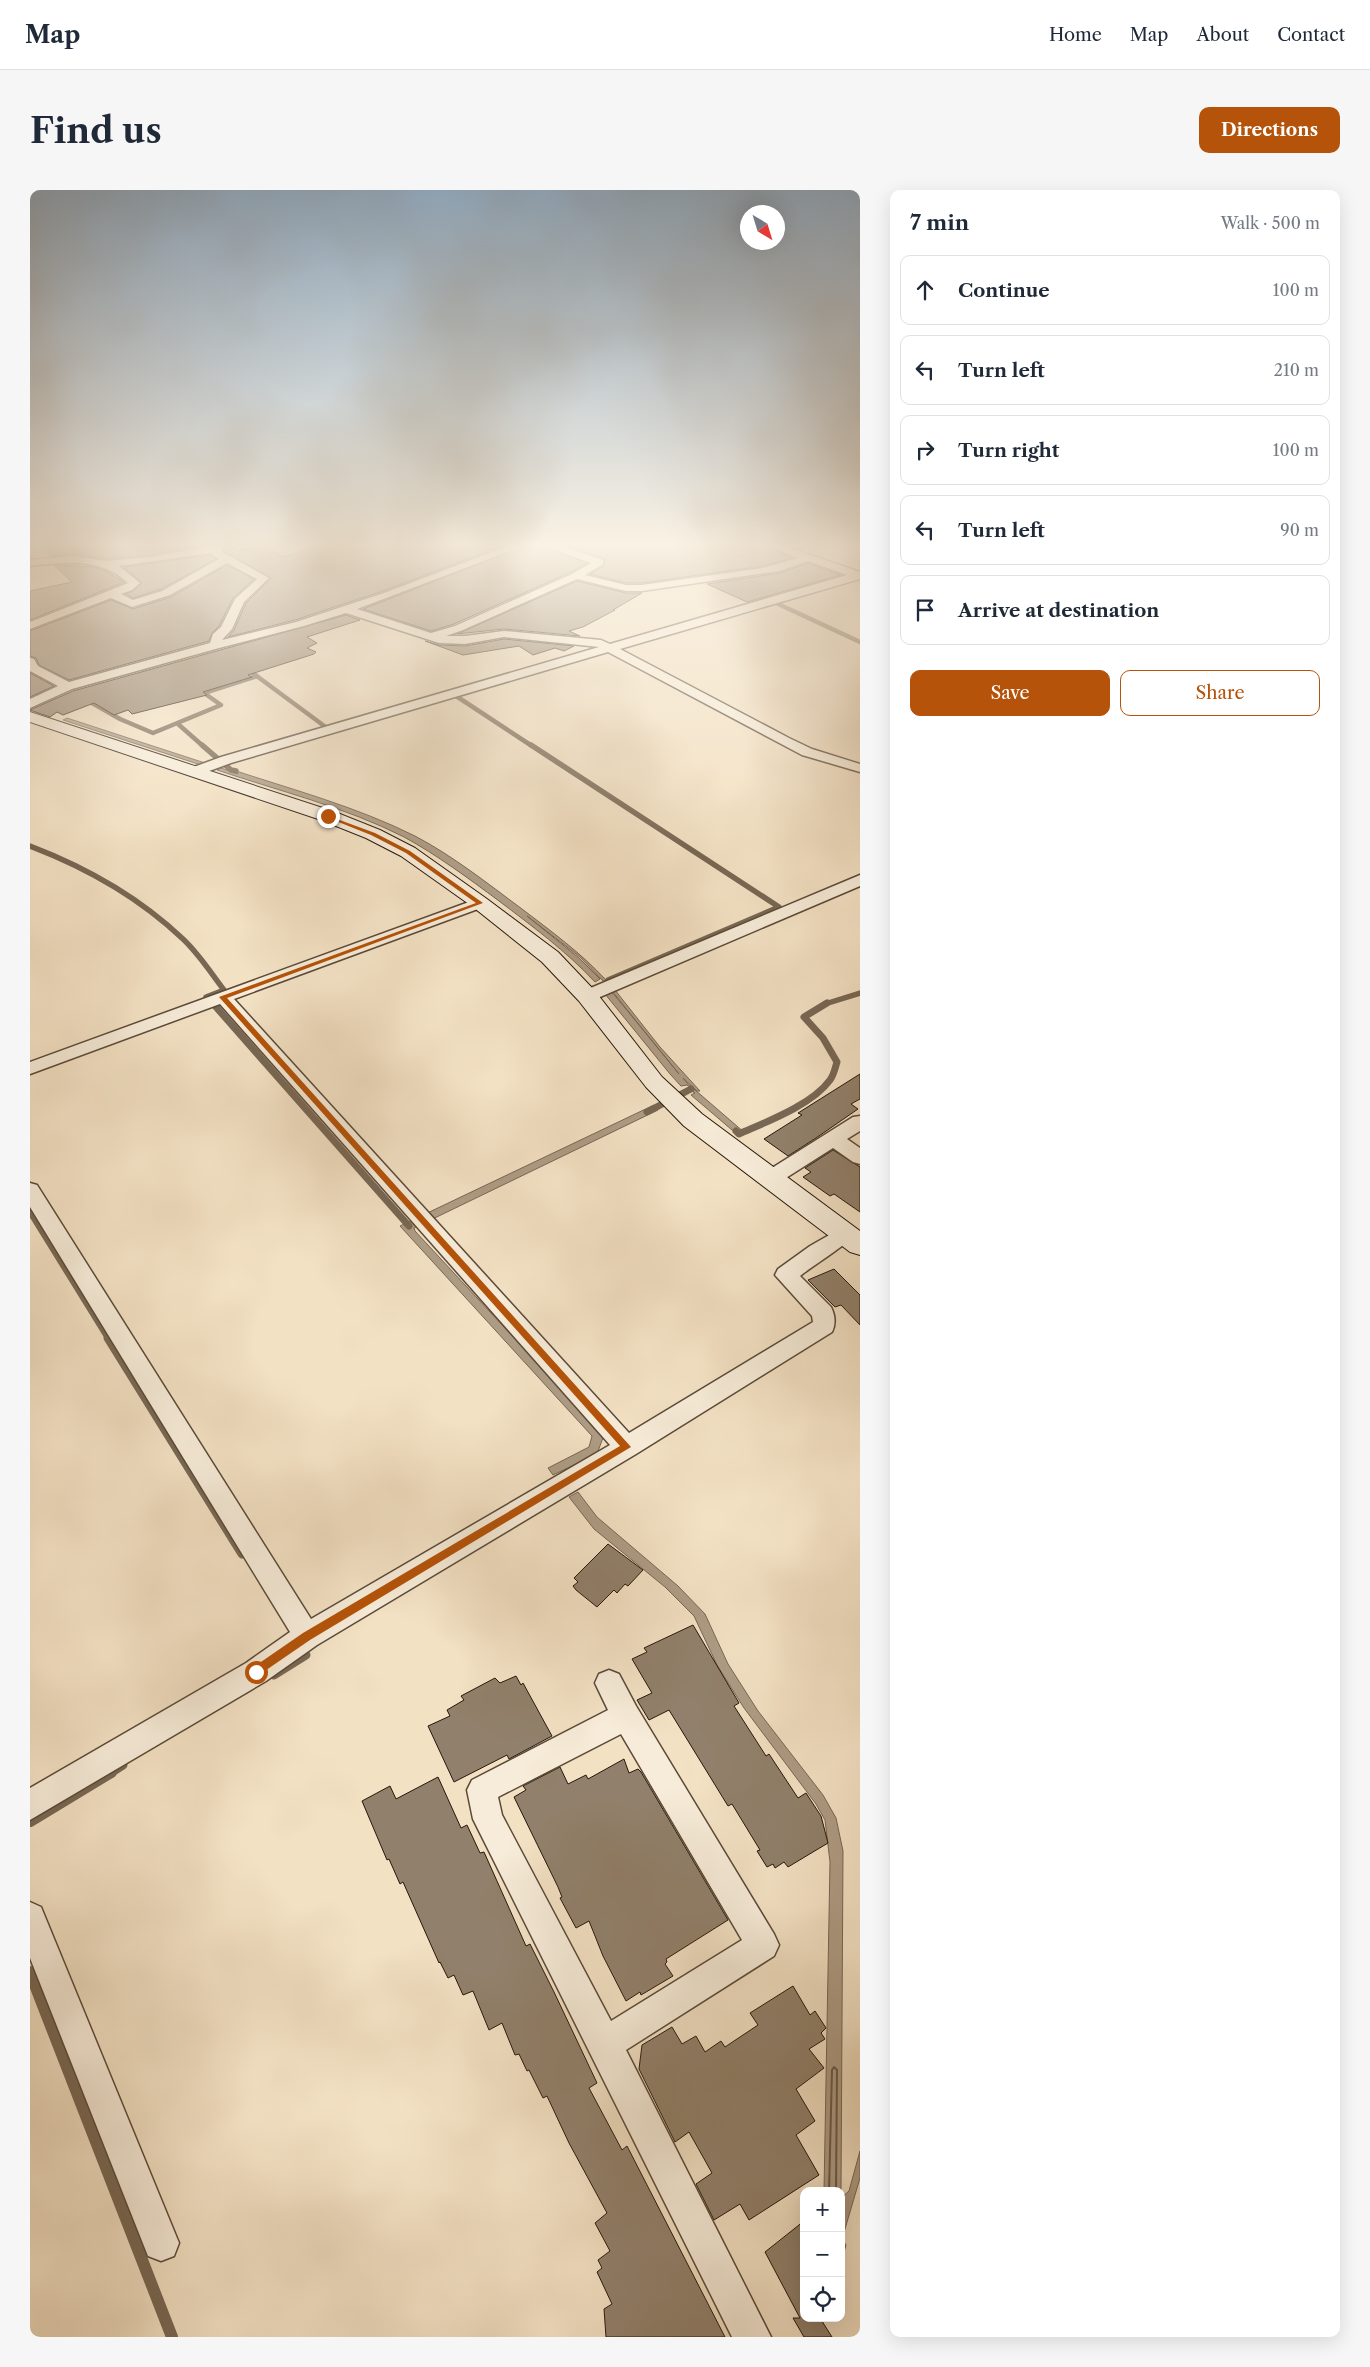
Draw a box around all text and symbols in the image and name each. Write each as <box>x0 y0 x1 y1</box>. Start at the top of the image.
text: Map <box>25 20 80 49</box>
text: Home <box>1049 24 1102 46</box>
text: Map <box>1130 24 1168 46</box>
text: About <box>1196 24 1249 46</box>
text: Contact <box>1277 24 1345 46</box>
button: Directions <box>1199 107 1340 153</box>
text: Find us <box>30 109 162 152</box>
north arrow <box>740 205 785 250</box>
text: 7 min <box>910 210 969 235</box>
text: Walk · 500 m <box>1221 213 1320 233</box>
icon: ahead <box>911 276 939 304</box>
text: Continue <box>958 279 1050 302</box>
text: 100 m <box>1273 280 1319 300</box>
icon: left <box>911 356 939 384</box>
text: Turn left <box>958 359 1045 382</box>
text: 210 m <box>1274 360 1319 380</box>
icon: right <box>911 436 939 464</box>
text: Turn right <box>958 439 1059 462</box>
text: 100 m <box>1273 440 1319 460</box>
icon: left <box>911 516 939 544</box>
text: Turn left <box>958 519 1045 542</box>
text: 90 m <box>1280 520 1319 540</box>
icon: arrive <box>911 596 939 624</box>
text: Arrive at destination <box>958 599 1159 622</box>
button: Save <box>910 670 1110 716</box>
button: Share <box>1120 670 1320 716</box>
route end <box>317 805 340 828</box>
route start <box>245 1661 268 1684</box>
map controls <box>800 2187 845 2322</box>
button: + <box>800 2187 845 2232</box>
button: − <box>800 2232 845 2277</box>
button: locate <box>800 2277 845 2322</box>

